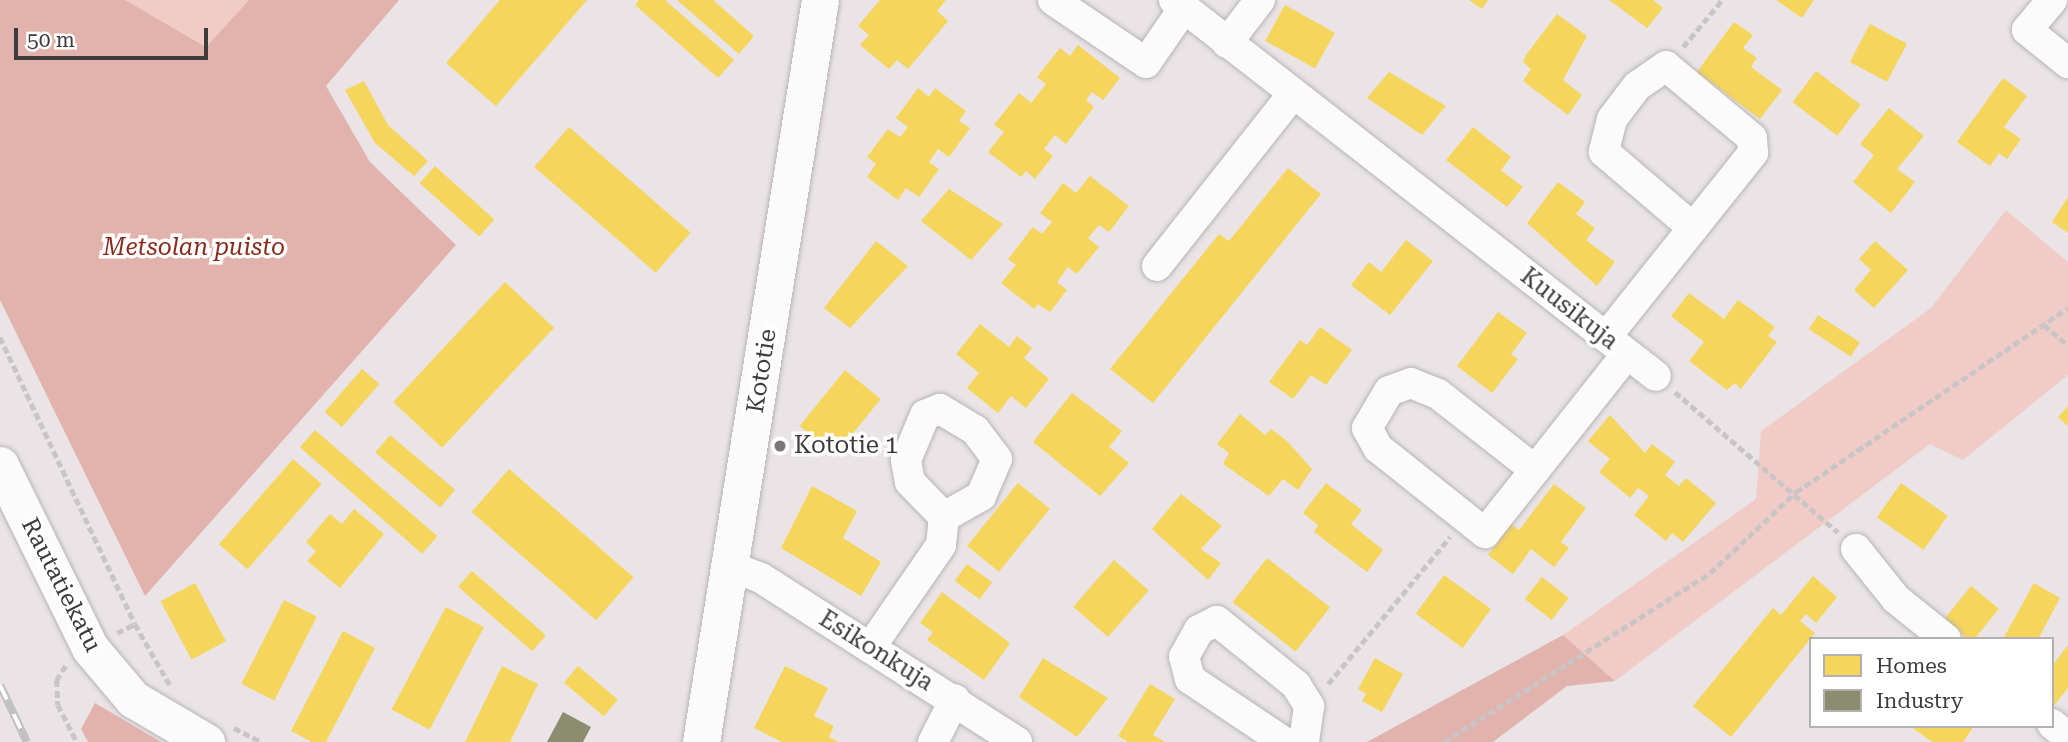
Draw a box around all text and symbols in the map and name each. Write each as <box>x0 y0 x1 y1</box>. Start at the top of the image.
scale bar <box>18 14 212 58</box>
text: 50 m <box>27 28 75 52</box>
park label: Metsolan puisto <box>103 234 285 262</box>
street label: Kuusikuja <box>1515 262 1623 356</box>
street label: Kototie <box>741 327 783 415</box>
place label: Kototie 1 <box>794 432 898 460</box>
marker: Kototie 1 <box>772 438 788 454</box>
street label: Rautatiekatu <box>15 513 107 657</box>
street label: Esikonkuja <box>814 605 938 697</box>
legend <box>1809 637 2054 728</box>
text: Homes <box>1876 654 1947 678</box>
text: Industry <box>1876 689 1963 713</box>

